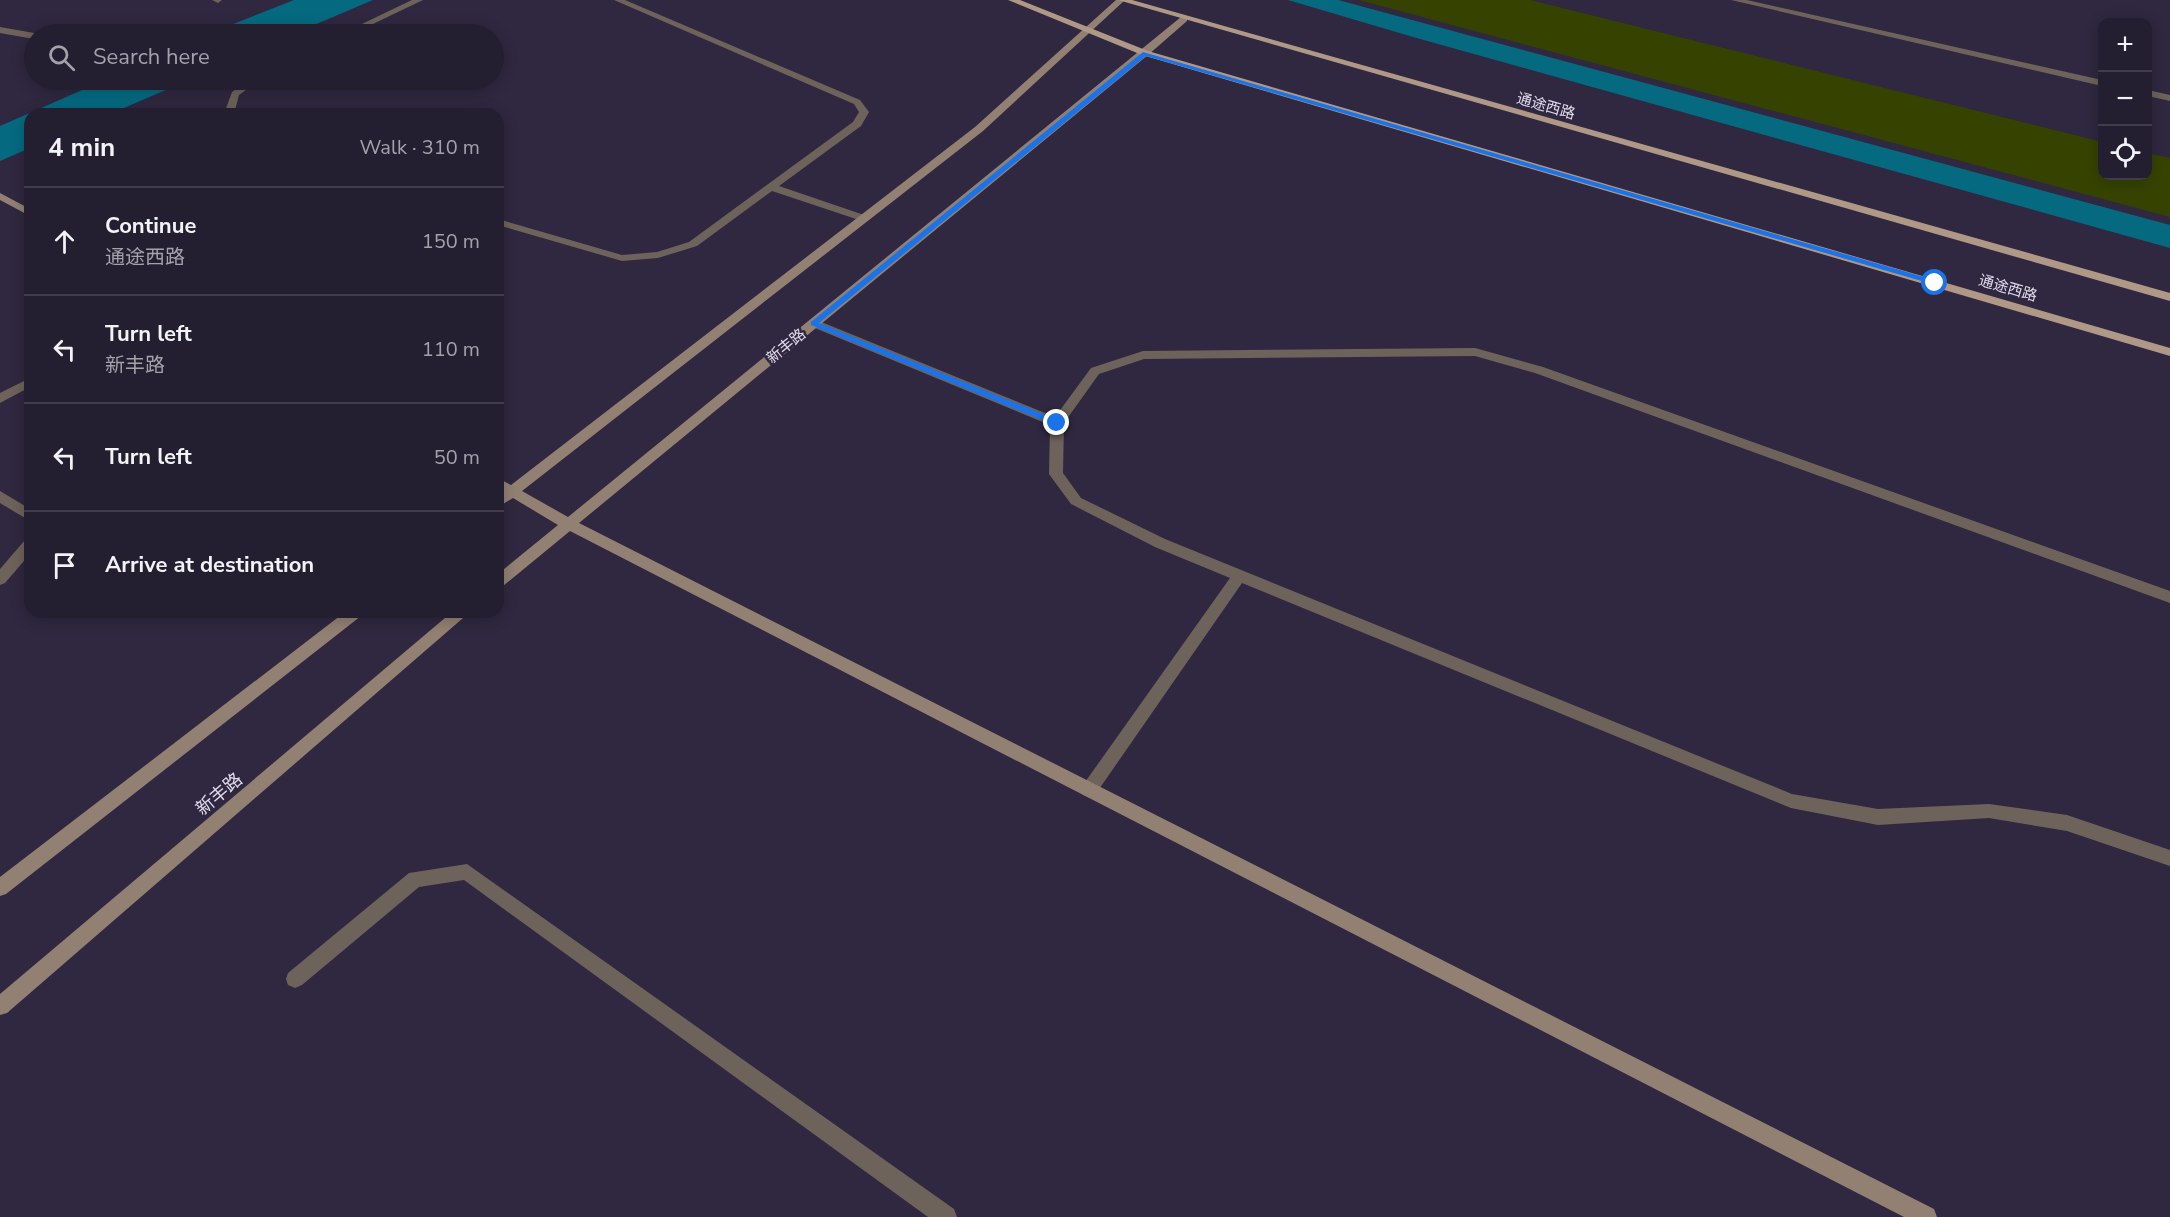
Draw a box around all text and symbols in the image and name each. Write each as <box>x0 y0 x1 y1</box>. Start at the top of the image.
map controls <box>2098 18 2152 180</box>
button: + <box>2098 18 2152 72</box>
search box <box>24 24 504 90</box>
icon: search <box>45 41 78 74</box>
text: Search here <box>93 42 210 72</box>
button: − <box>2098 72 2152 126</box>
street label: 通途西路 <box>1514 88 1578 124</box>
button: locate <box>2098 126 2152 180</box>
text: 4 min <box>48 130 115 165</box>
text: Walk · 310 m <box>360 134 480 161</box>
text: Continue <box>105 211 196 241</box>
icon: ahead <box>48 225 81 258</box>
text: 150 m <box>422 228 480 255</box>
text: 通途西路 <box>105 244 185 271</box>
route start <box>1921 269 1947 295</box>
street label: 通途西路 <box>1976 270 2040 306</box>
text: Turn left <box>105 319 192 349</box>
street label: 新丰路 <box>762 324 810 368</box>
icon: left <box>48 333 81 366</box>
text: 110 m <box>422 336 480 363</box>
text: 新丰路 <box>105 352 165 379</box>
route end <box>1043 409 1069 435</box>
icon: left <box>48 441 81 474</box>
text: Turn left <box>105 442 192 472</box>
text: 50 m <box>434 444 480 471</box>
icon: arrive <box>48 549 81 582</box>
text: Arrive at destination <box>105 550 314 580</box>
street label: 新丰路 <box>191 767 247 821</box>

